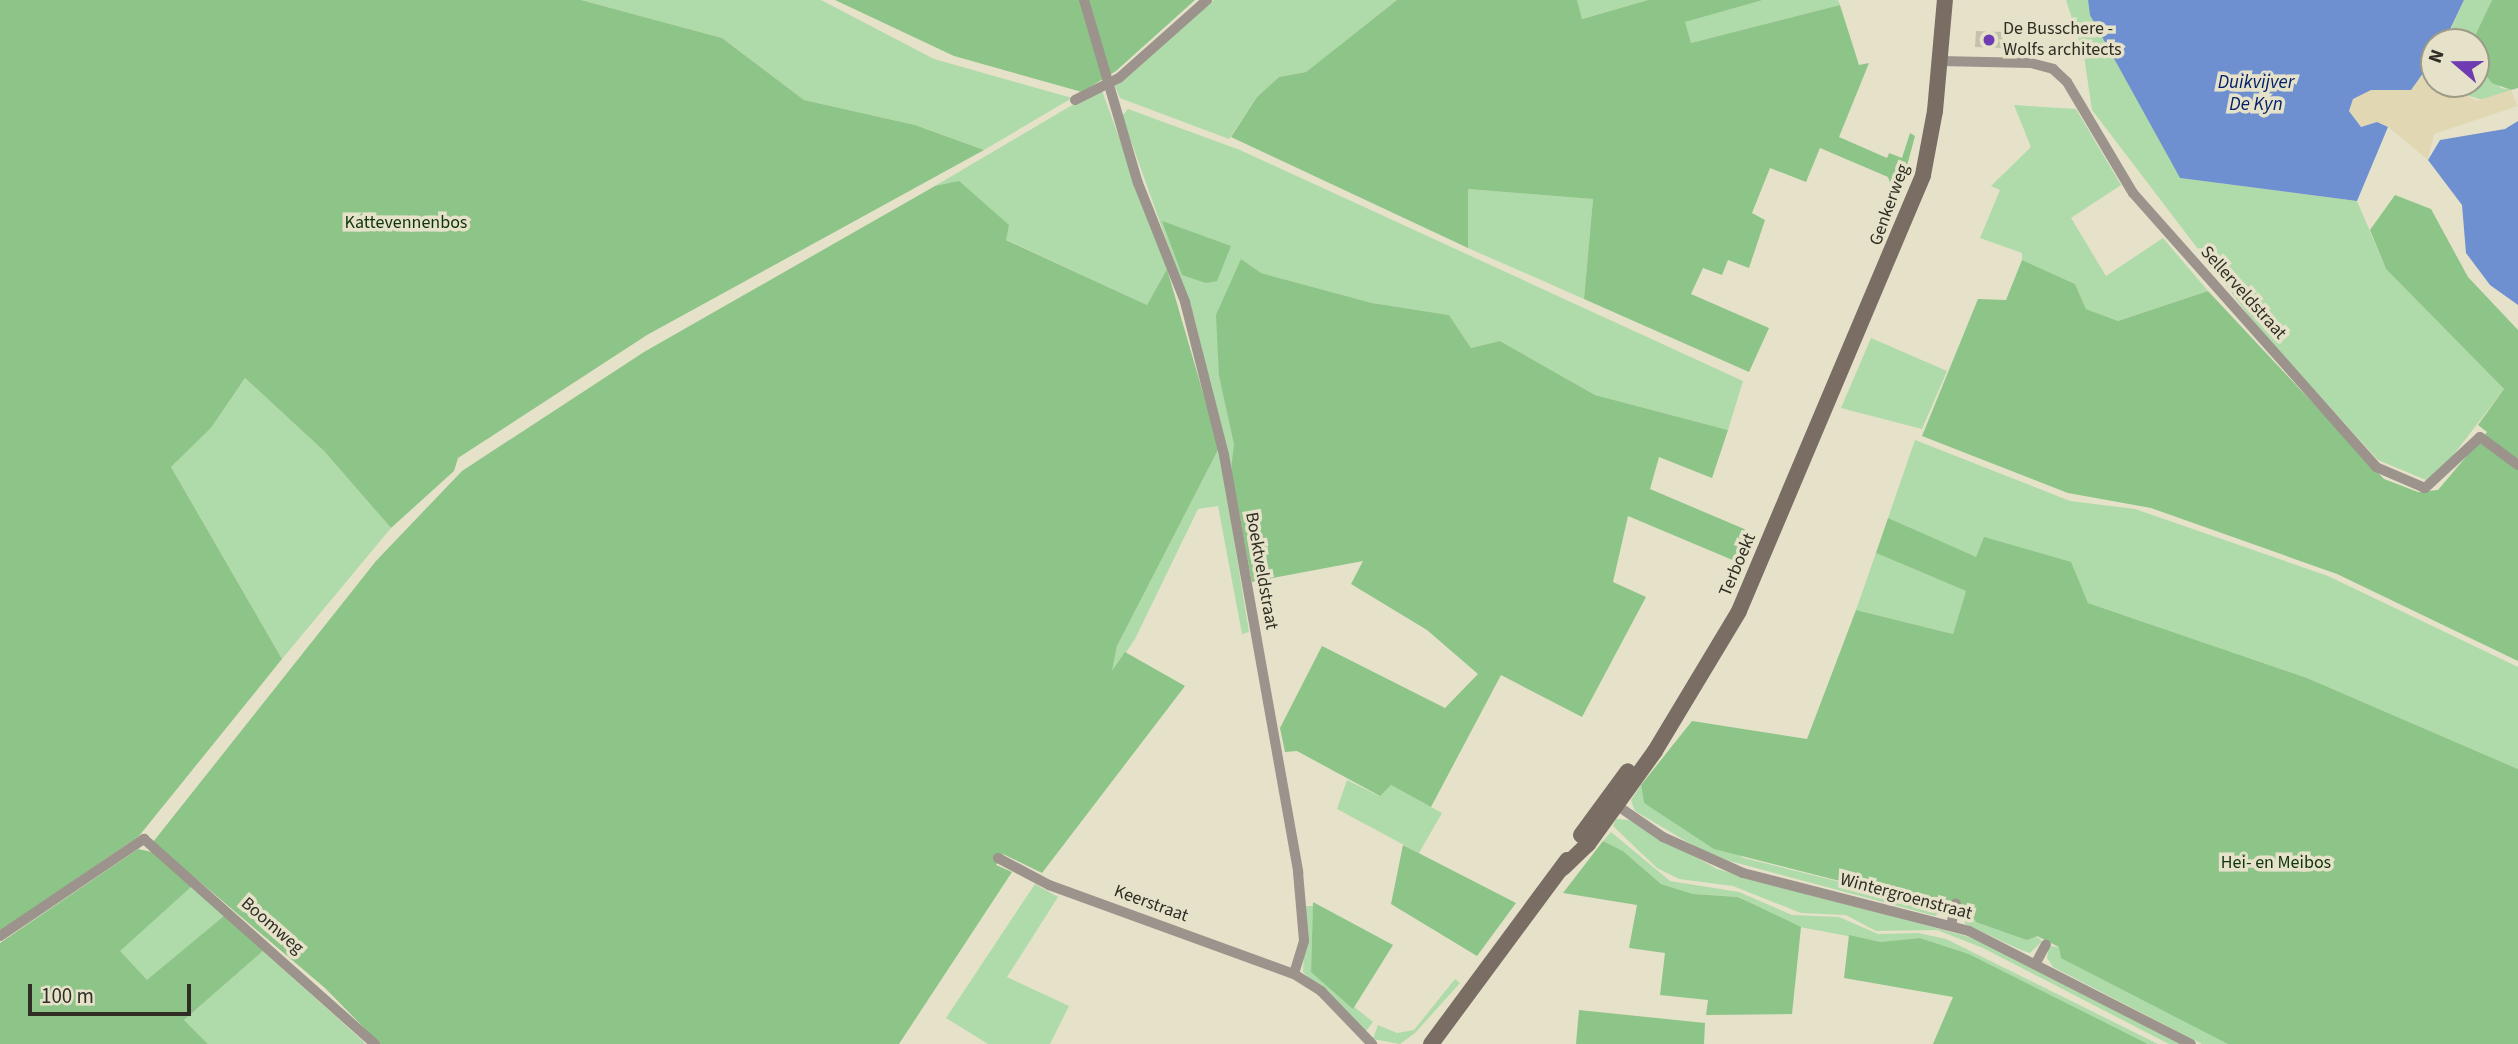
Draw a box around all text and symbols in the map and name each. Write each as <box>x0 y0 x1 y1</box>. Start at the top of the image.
place label: De Busschere - Wolfs architects <box>2003 19 2122 61</box>
north arrow <box>2420 28 2490 98</box>
marker: De Busschere - Wolfs architects <box>1981 32 1997 48</box>
text: N <box>2422 46 2452 67</box>
water label: Duikvijver De Kyn <box>2218 72 2294 116</box>
street label: Genkerweg <box>1865 162 1915 248</box>
park label: Kattevennenbos <box>345 212 467 234</box>
street label: Sellerveldstraat <box>2195 242 2291 344</box>
street label: Boektveldstraat <box>1240 511 1282 631</box>
street label: Terboekt <box>1715 530 1761 600</box>
park label: Hei- en Meibos <box>2221 852 2331 874</box>
street label: Wintergroenstraat <box>1838 869 1974 925</box>
street label: Keerstraat <box>1111 881 1191 927</box>
street label: Boomweg <box>236 893 308 959</box>
scale bar <box>32 970 194 1014</box>
text: 100 m <box>41 981 94 1011</box>

